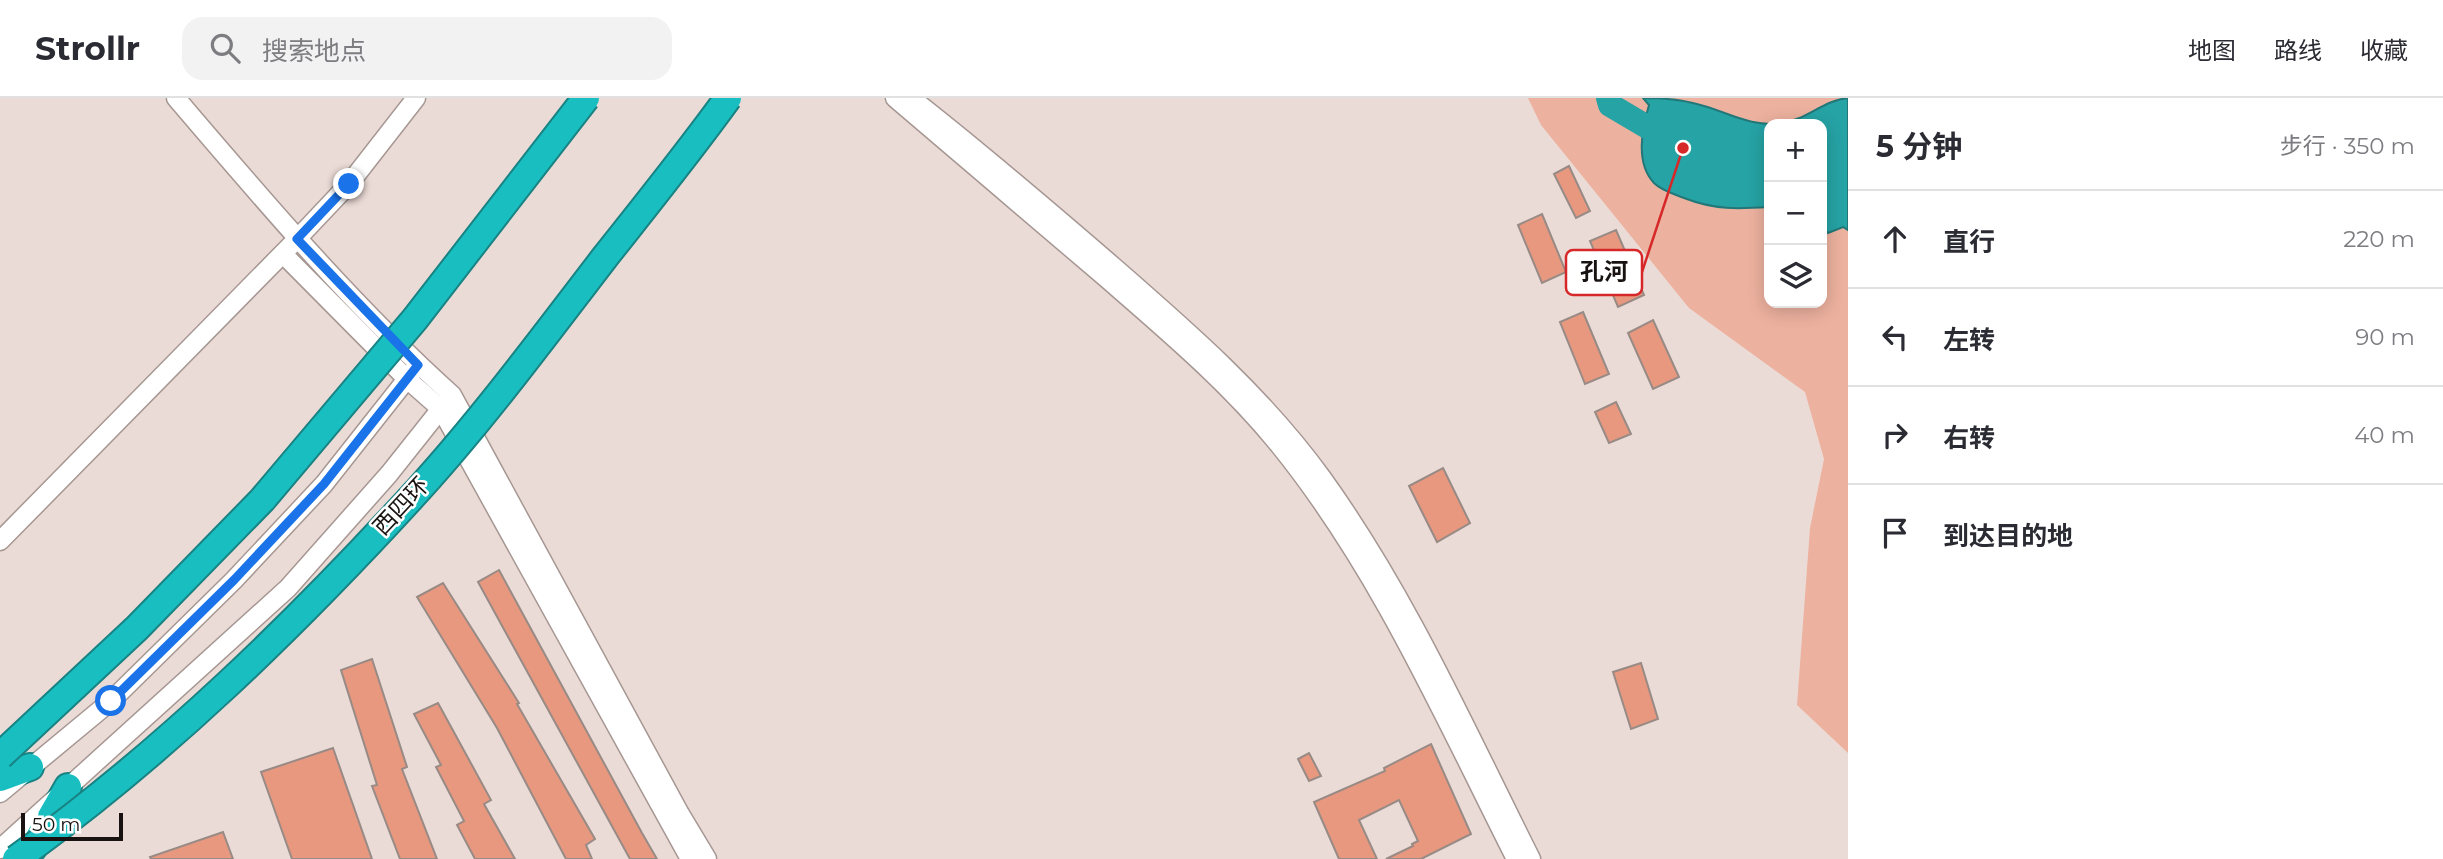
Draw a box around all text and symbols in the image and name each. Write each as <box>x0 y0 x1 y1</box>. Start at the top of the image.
search box <box>182 17 672 80</box>
text: Strollr <box>35 28 140 68</box>
icon: search <box>206 29 244 67</box>
text: 搜索地点 <box>262 35 366 67</box>
text: 地图 <box>2188 36 2236 65</box>
text: 路线 <box>2274 36 2322 65</box>
text: 收藏 <box>2360 36 2408 65</box>
map controls <box>1764 119 1827 308</box>
button: + <box>1764 119 1827 182</box>
text: 5 分钟 <box>1876 128 1962 165</box>
text: 步行 · 350 m <box>2280 132 2415 160</box>
route end <box>333 168 364 199</box>
button: − <box>1764 182 1827 245</box>
icon: ahead <box>1876 220 1914 258</box>
text: 220 m <box>2343 225 2415 253</box>
text: 直行 <box>1943 226 1995 258</box>
button: layers <box>1764 245 1827 308</box>
callout: 孔河 <box>1566 250 1642 295</box>
text: 孔河 <box>1580 257 1628 286</box>
icon: left <box>1876 318 1914 356</box>
text: 90 m <box>2355 323 2415 351</box>
text: 左转 <box>1943 324 1995 356</box>
icon: right <box>1876 416 1914 454</box>
text: 40 m <box>2354 421 2415 449</box>
text: 右转 <box>1943 422 1995 454</box>
street label: 西四环 <box>367 471 435 541</box>
icon: arrive <box>1876 514 1914 552</box>
text: 到达目的地 <box>1943 520 2073 552</box>
route start <box>95 685 126 716</box>
scale bar <box>21 810 122 842</box>
text: 50 m <box>32 813 80 836</box>

